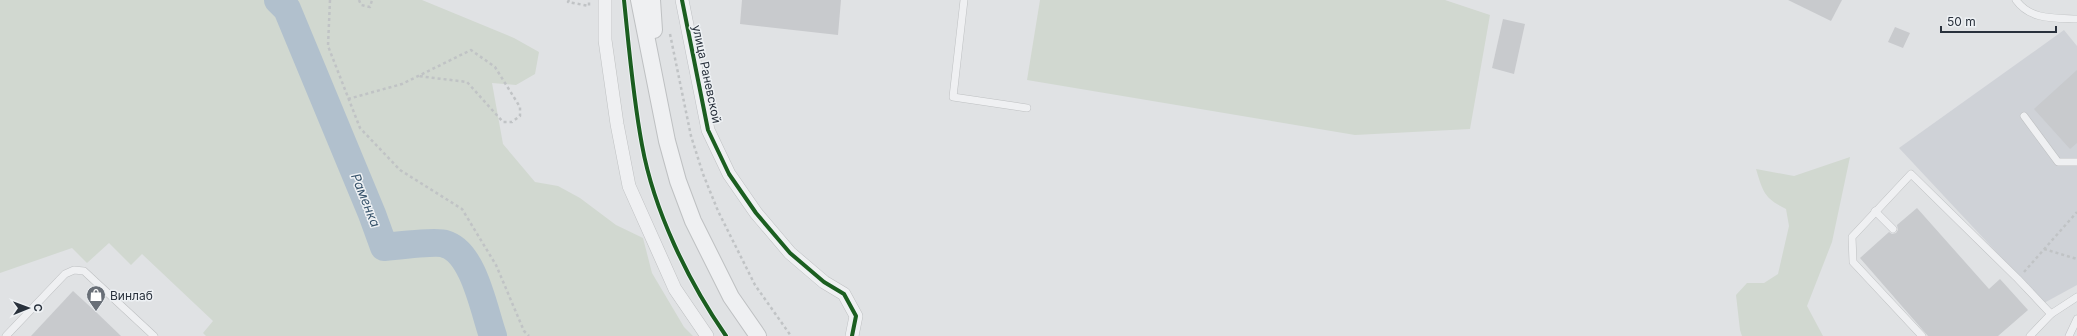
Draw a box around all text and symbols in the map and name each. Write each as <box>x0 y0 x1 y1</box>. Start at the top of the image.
scale bar <box>1941 8 2056 34</box>
text: 50 m <box>1947 14 1976 29</box>
street label: улица Раневской <box>689 23 725 125</box>
water label: Раменка <box>348 171 384 229</box>
shop icon: Винлаб <box>85 284 107 312</box>
north arrow <box>8 288 48 328</box>
place label: Винлаб <box>110 288 153 303</box>
text: С <box>31 304 45 312</box>

